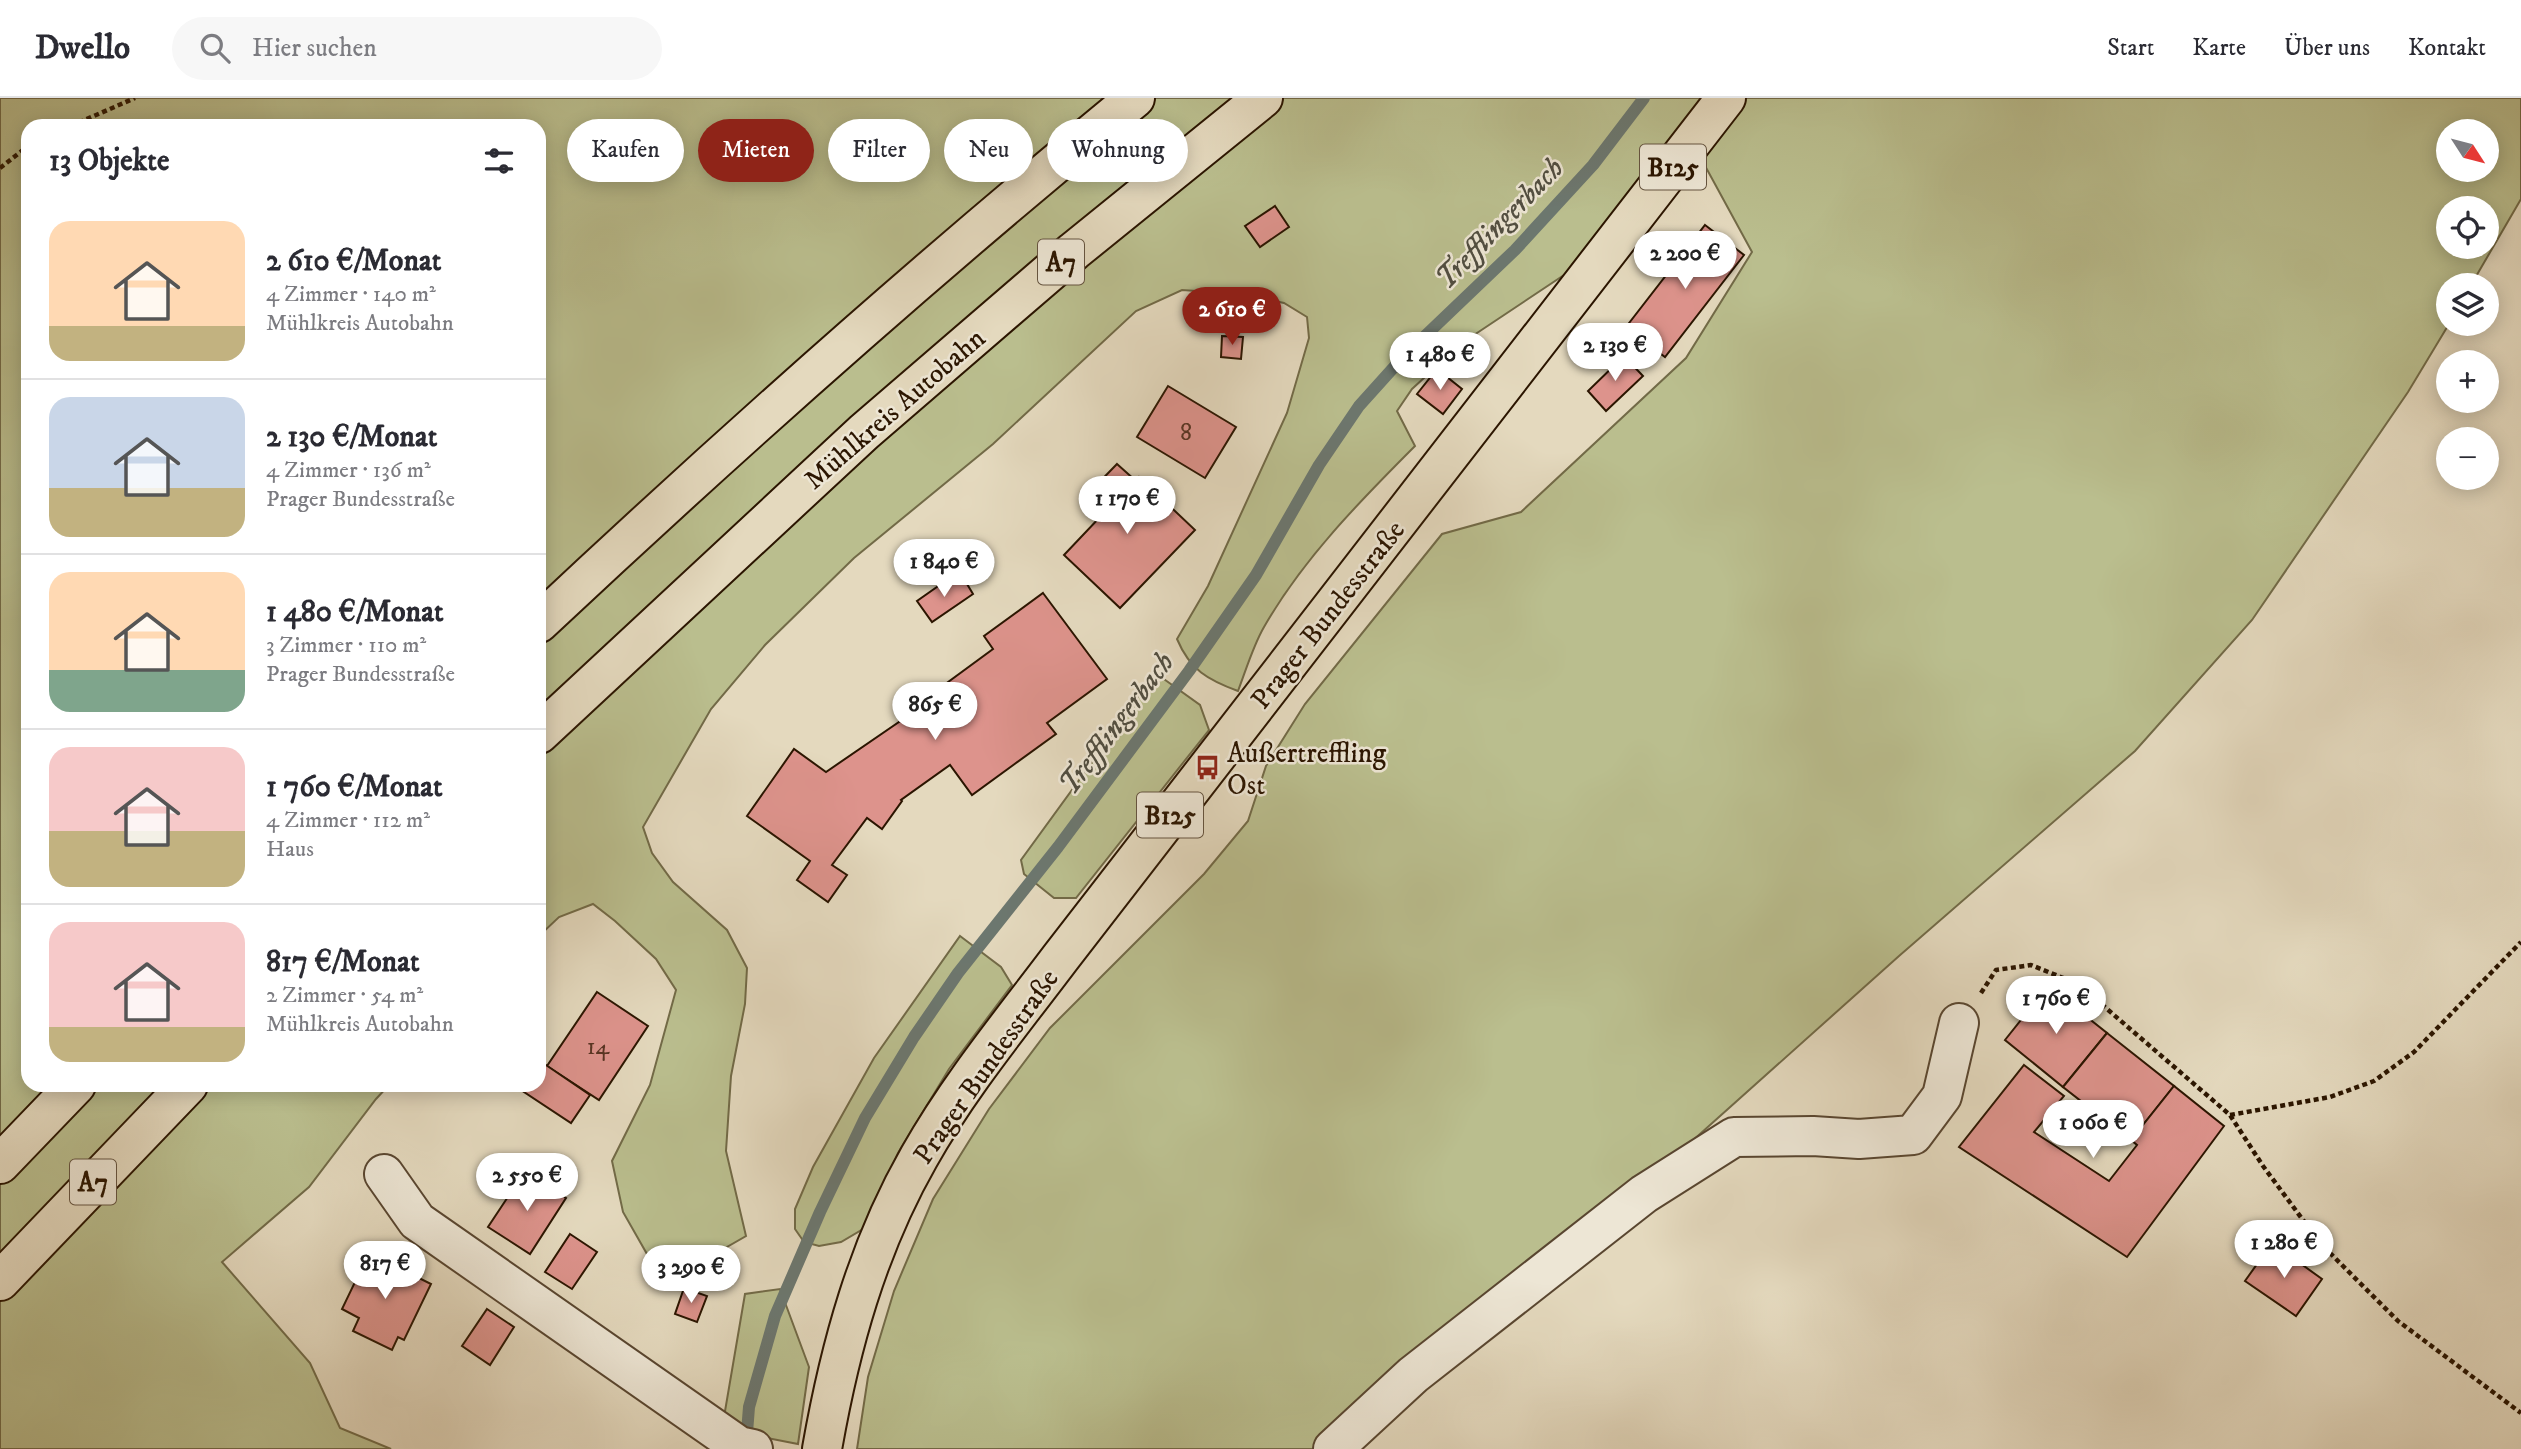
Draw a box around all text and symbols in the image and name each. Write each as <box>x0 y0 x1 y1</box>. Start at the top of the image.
search box <box>172 17 662 80</box>
text: Dwello <box>35 28 130 69</box>
icon: search <box>196 29 234 67</box>
text: Hier suchen <box>252 32 377 65</box>
text: Start <box>2107 33 2154 63</box>
text: Karte <box>2192 33 2246 63</box>
text: Über uns <box>2284 33 2370 63</box>
text: Kontakt <box>2408 33 2486 63</box>
chip: Kaufen <box>567 119 684 182</box>
chip: Mieten <box>698 119 814 182</box>
chip: Filter <box>828 119 930 182</box>
chip: Neu <box>944 119 1033 182</box>
chip: Wohnung <box>1047 119 1188 182</box>
north arrow <box>2436 119 2499 182</box>
map controls <box>2436 119 2499 490</box>
icon: filters <box>480 142 518 180</box>
text: 13 Objekte <box>49 143 169 180</box>
road number: B125 <box>1640 144 1706 190</box>
water label: Trefflingerbach <box>1428 150 1572 298</box>
button: locate <box>2436 196 2499 259</box>
pin: 2 200 € <box>1620 232 1750 291</box>
road number: A7 <box>1038 239 1084 284</box>
text: 2 200 € <box>1650 239 1720 268</box>
text: 2 610 €/Monat <box>266 243 441 280</box>
icon: home <box>105 249 189 333</box>
button: layers <box>2436 273 2499 336</box>
text: 4 Zimmer · 140 m² <box>266 280 436 309</box>
pin: 2 610 € <box>1167 288 1297 347</box>
text: 2 610 € <box>1198 295 1266 324</box>
text: Mühlkreis Autobahn <box>266 309 454 338</box>
street label: Mühlkreis Autobahn <box>797 321 993 497</box>
pin: 2 130 € <box>1550 324 1680 383</box>
text: 2 130 € <box>1583 331 1647 360</box>
pin: 1 480 € <box>1375 332 1505 392</box>
text: 1 480 € <box>1406 340 1474 369</box>
button: + <box>2436 350 2499 413</box>
house number: 8 <box>1180 418 1192 448</box>
text: 2 130 €/Monat <box>266 419 437 456</box>
icon: home <box>105 425 189 509</box>
button: − <box>2436 427 2499 490</box>
text: 4 Zimmer · 136 m² <box>266 456 431 485</box>
pin: 1 170 € <box>1062 476 1192 536</box>
text: 1 170 € <box>1095 484 1159 513</box>
text: Prager Bundesstraße <box>266 485 455 514</box>
street label: Prager Bundesstraße <box>1244 513 1413 716</box>
pin: 1 840 € <box>879 540 1009 599</box>
text: 1 840 € <box>910 547 978 576</box>
text: 1 480 €/Monat <box>266 594 444 631</box>
icon: home <box>105 600 189 684</box>
text: 3 Zimmer · 110 m² <box>266 631 426 660</box>
water label: Trefflingerbach <box>1051 645 1183 803</box>
text: Prager Bundesstraße <box>266 660 455 689</box>
pin: 865 € <box>886 682 984 742</box>
text: 865 € <box>908 690 962 719</box>
place label: Außertreffling Ost <box>1227 736 1386 803</box>
bus stop icon: Außertreffling Ost <box>1193 754 1221 782</box>
text: 1 760 €/Monat <box>266 769 443 806</box>
icon: home <box>105 775 189 859</box>
road number: B125 <box>1137 792 1203 838</box>
text: 4 Zimmer · 112 m² <box>266 806 430 835</box>
text: Haus <box>266 835 314 864</box>
text: 817 €/Monat <box>266 944 420 981</box>
icon: home <box>105 950 189 1034</box>
street label: Prager Bundesstraße <box>906 963 1067 1171</box>
pin: 1 760 € <box>1991 976 2121 1036</box>
text: 2 Zimmer · 54 m² <box>266 981 423 1010</box>
text: 1 760 € <box>2022 984 2090 1013</box>
text: Mühlkreis Autobahn <box>266 1010 454 1039</box>
house number: 14 <box>587 1032 610 1062</box>
pin: 1 060 € <box>2028 1100 2158 1160</box>
text: 1 060 € <box>2059 1108 2127 1137</box>
pin: 2 550 € <box>462 1154 592 1213</box>
road number: A7 <box>70 1160 116 1204</box>
text: 2 550 € <box>492 1161 562 1190</box>
pin: 1 280 € <box>2219 1220 2349 1280</box>
text: 1 280 € <box>2251 1228 2317 1257</box>
pin: 817 € <box>336 1242 434 1301</box>
pin: 3 290 € <box>626 1246 756 1305</box>
text: 817 € <box>360 1249 410 1278</box>
text: 3 290 € <box>657 1253 725 1282</box>

